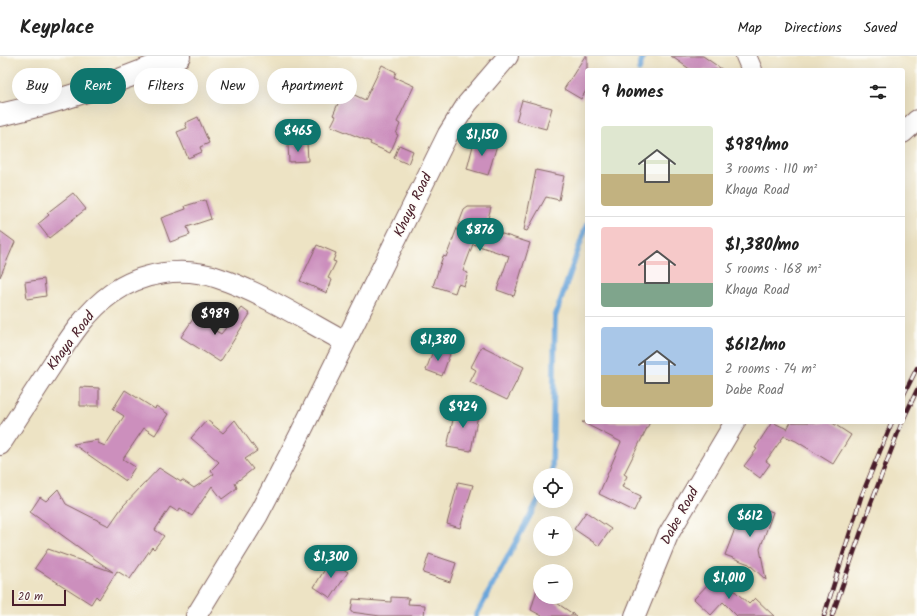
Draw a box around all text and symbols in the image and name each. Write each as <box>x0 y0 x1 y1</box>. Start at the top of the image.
text: Keyplace <box>20 13 94 43</box>
text: Map <box>737 17 762 39</box>
text: Directions <box>784 17 842 39</box>
text: Saved <box>864 17 897 39</box>
chip: Buy <box>12 68 62 104</box>
chip: Rent <box>70 68 126 104</box>
chip: Filters <box>134 68 198 104</box>
chip: New <box>206 68 259 104</box>
chip: Apartment <box>267 68 357 104</box>
text: 9 homes <box>601 79 664 106</box>
icon: filters <box>867 81 889 103</box>
pin: $465 <box>274 119 322 153</box>
text: $465 <box>284 121 312 142</box>
pin: $1,150 <box>449 123 515 157</box>
text: $1,150 <box>466 125 498 146</box>
text: $989/mo <box>725 132 789 159</box>
icon: home <box>633 142 681 190</box>
text: 3 rooms · 110 m² <box>725 159 817 180</box>
street label: Khaya Road <box>388 168 438 241</box>
text: Khaya Road <box>725 180 789 201</box>
pin: $876 <box>456 218 504 252</box>
text: $876 <box>466 220 494 241</box>
text: $1,380/mo <box>725 232 799 259</box>
icon: home <box>633 243 681 291</box>
text: 5 rooms · 168 m² <box>725 259 821 280</box>
text: Khaya Road <box>725 280 789 301</box>
pin: $989 <box>191 302 239 336</box>
text: $989 <box>201 304 229 325</box>
street label: Khaya Road <box>41 306 101 375</box>
pin: $1,380 <box>405 328 471 362</box>
text: $1,380 <box>420 330 456 351</box>
text: $612/mo <box>725 332 786 359</box>
icon: home <box>633 343 681 391</box>
text: 2 rooms · 74 m² <box>725 359 816 380</box>
text: Dabe Road <box>725 380 783 401</box>
pin: $924 <box>439 395 487 429</box>
text: $924 <box>449 397 477 418</box>
map controls <box>533 468 573 604</box>
button: locate <box>533 468 573 508</box>
street label: Dabe Road <box>655 482 705 549</box>
pin: $612 <box>726 504 774 538</box>
text: $612 <box>737 506 763 527</box>
button: + <box>533 516 573 556</box>
pin: $1,300 <box>298 545 364 579</box>
text: $1,300 <box>313 547 349 568</box>
button: − <box>533 564 573 604</box>
pin: $1,010 <box>696 566 762 600</box>
text: $1,010 <box>713 568 745 589</box>
scale bar <box>12 588 66 607</box>
text: 20 m <box>18 588 43 606</box>

